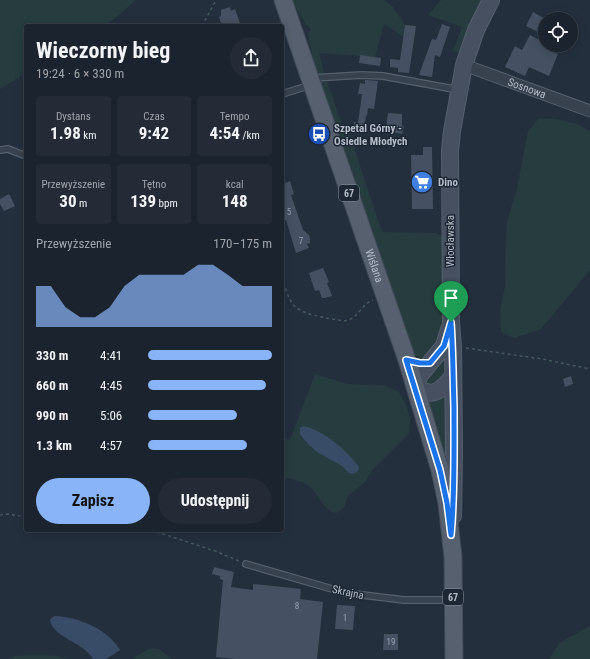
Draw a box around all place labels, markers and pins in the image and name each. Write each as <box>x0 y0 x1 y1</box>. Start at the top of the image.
bus stop icon: Szpetal Górny - Osiedle Młodych <box>306 121 332 147</box>
place label: Szpetal Górny - Osiedle Młodych <box>334 122 407 148</box>
supermarket icon: Dino <box>409 169 435 195</box>
place label: Dino <box>438 176 458 189</box>
pin <box>434 281 468 322</box>

